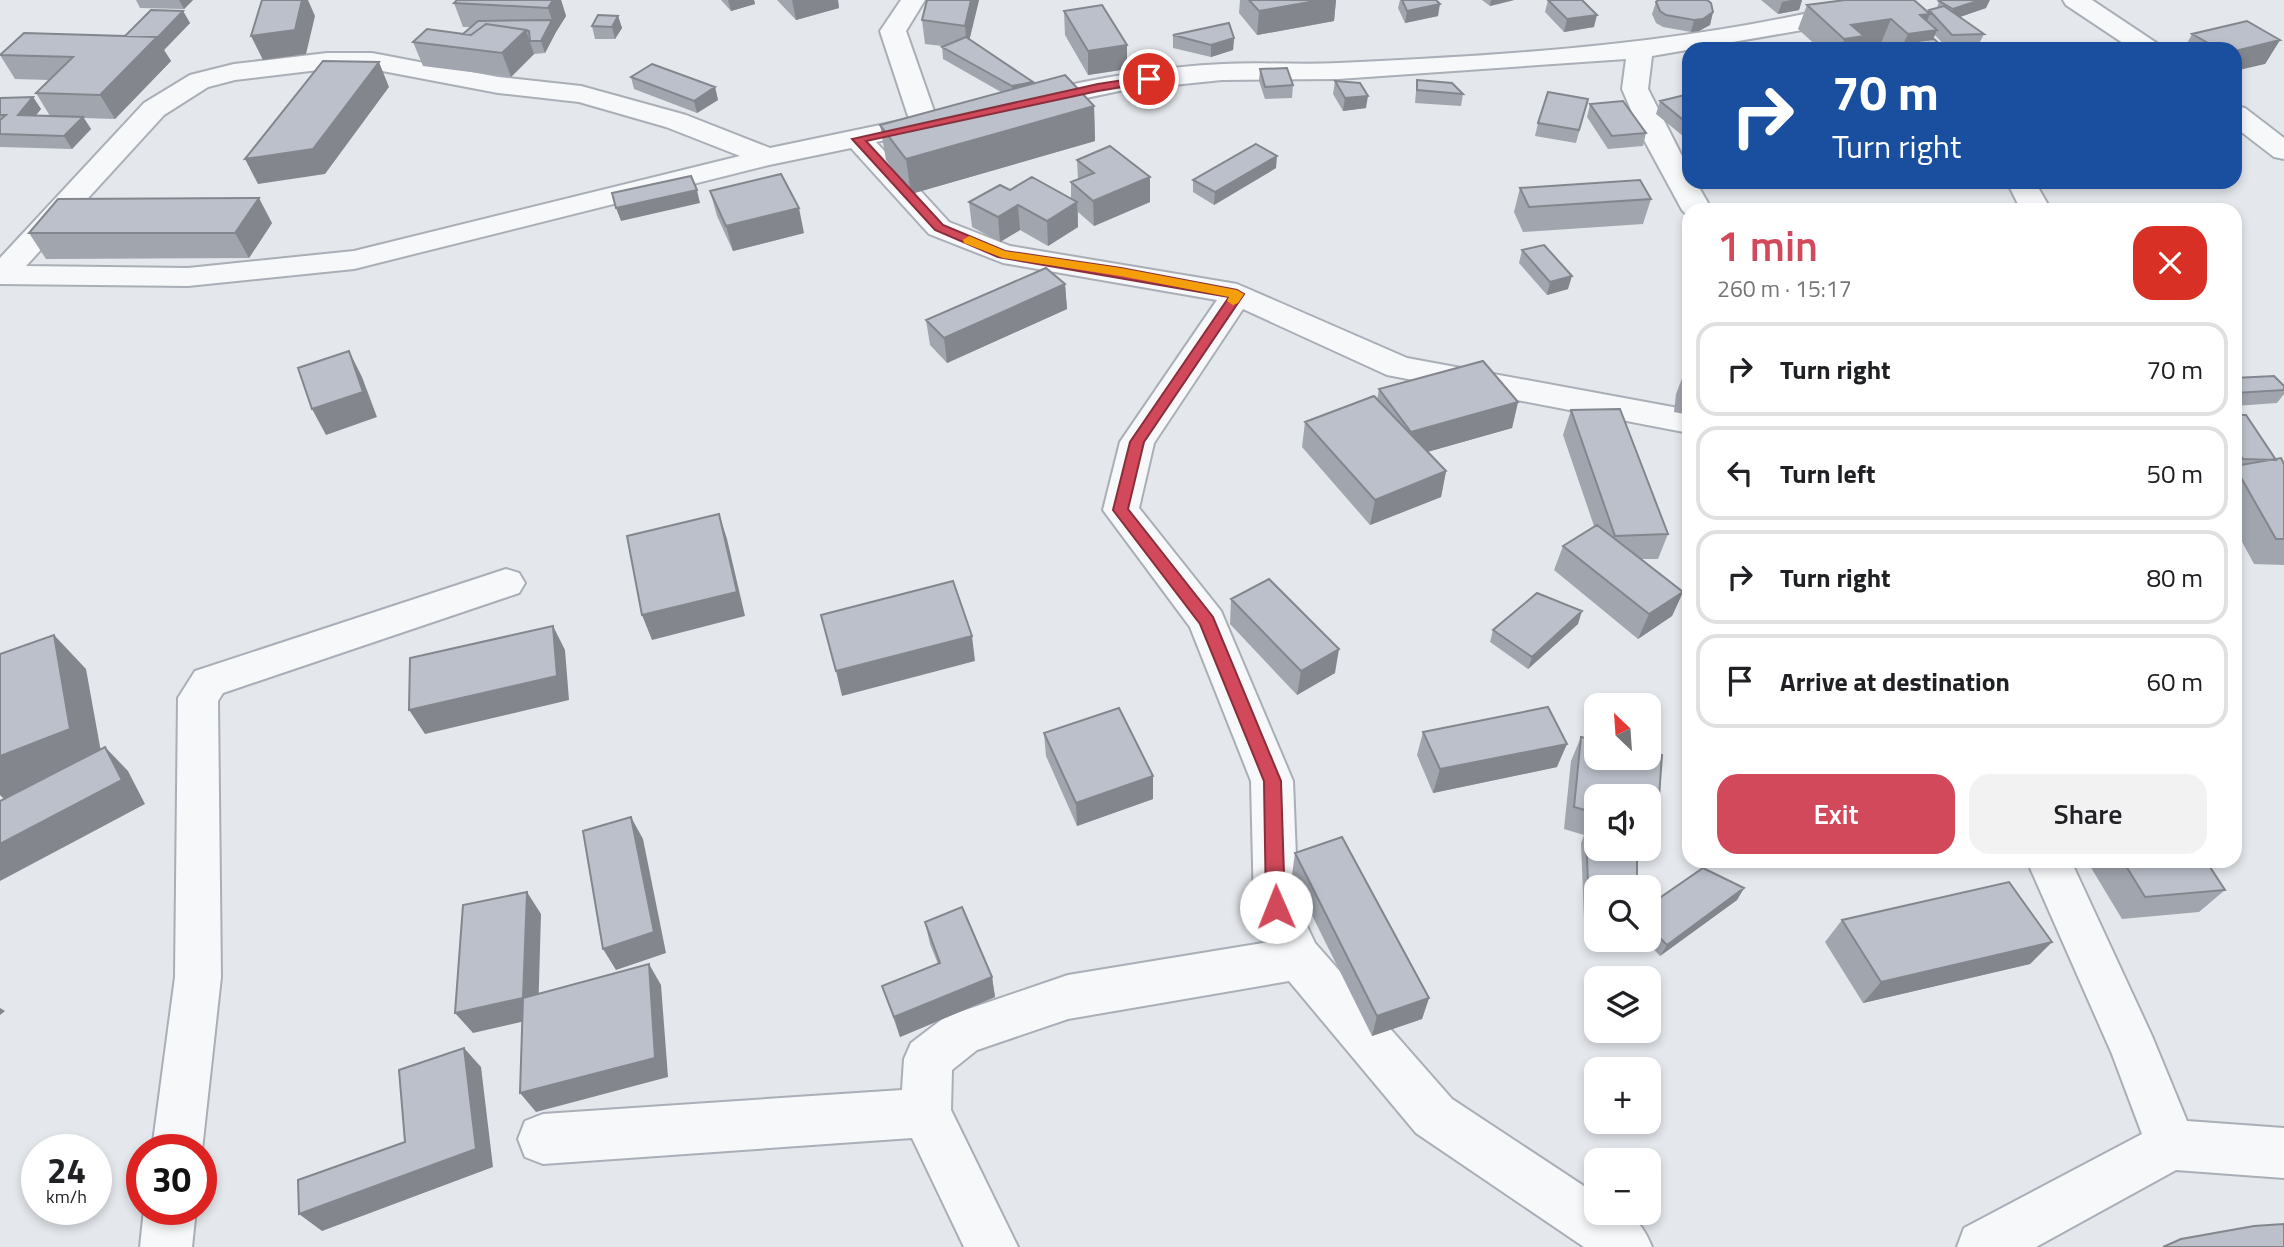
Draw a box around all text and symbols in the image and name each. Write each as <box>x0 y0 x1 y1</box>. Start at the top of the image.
pin <box>1119 49 1179 109</box>
text: 70 m <box>1832 54 1939 129</box>
icon: arrive <box>1130 60 1168 98</box>
icon: right <box>1717 70 1808 161</box>
text: Turn right <box>1832 122 1961 170</box>
text: 1 min <box>1717 213 1818 277</box>
button: close <box>2133 226 2207 300</box>
text: 260 m · 15:17 <box>1717 271 1852 306</box>
icon: right <box>1721 350 1759 388</box>
text: Turn right <box>1780 350 1891 389</box>
text: 70 m <box>2146 350 2203 389</box>
icon: left <box>1721 454 1759 492</box>
text: Turn left <box>1780 454 1875 493</box>
text: 50 m <box>2146 454 2203 493</box>
icon: right <box>1721 558 1759 596</box>
text: Turn right <box>1780 558 1891 597</box>
text: 80 m <box>2146 558 2203 597</box>
icon: arrive <box>1721 662 1759 700</box>
text: Arrive at destination <box>1780 662 2010 701</box>
text: 60 m <box>2146 662 2203 701</box>
north arrow <box>1584 693 1661 770</box>
map controls <box>1584 693 1661 1225</box>
button: Exit <box>1717 774 1955 854</box>
button: Share <box>1969 774 2207 854</box>
button: sound <box>1584 784 1661 861</box>
position arrow <box>1239 870 1313 944</box>
button: search <box>1584 875 1661 952</box>
button: layers <box>1584 966 1661 1043</box>
button: + <box>1584 1057 1661 1134</box>
speed limit sign: 30 <box>126 1134 217 1225</box>
text: 24 <box>47 1143 86 1197</box>
button: − <box>1584 1148 1661 1225</box>
text: km/h <box>46 1183 87 1210</box>

